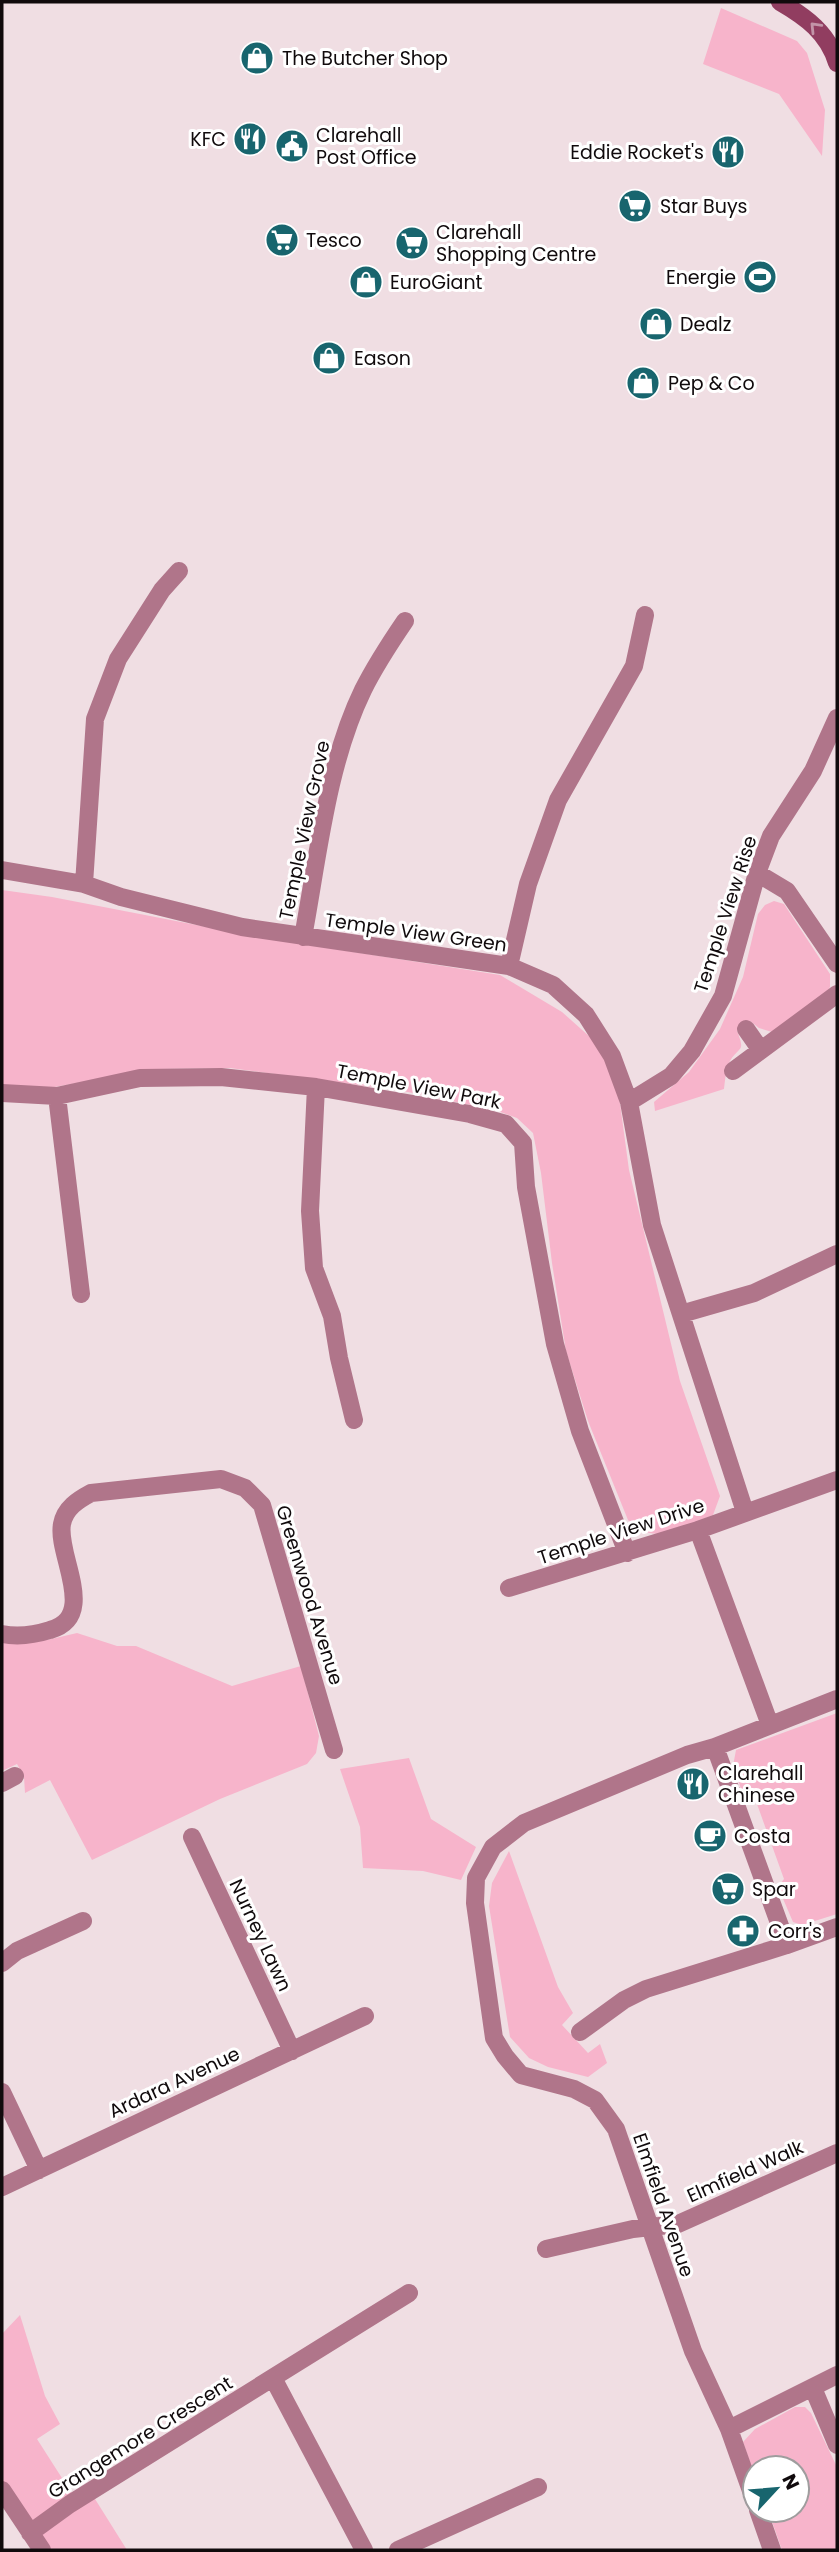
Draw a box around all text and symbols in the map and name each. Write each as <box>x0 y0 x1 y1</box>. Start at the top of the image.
one-way arrow <box>810 22 823 35</box>
shop icon: The Butcher Shop <box>238 39 276 77</box>
place label: The Butcher Shop <box>282 45 448 72</box>
restaurant icon: KFC <box>231 120 269 158</box>
place label: Clarehall Post Office <box>316 122 417 171</box>
place label: KFC <box>190 126 226 153</box>
public building icon: Clarehall Post Office <box>273 127 311 165</box>
restaurant icon: Eddie Rocket's <box>709 133 747 171</box>
place label: Eddie Rocket's <box>570 139 704 166</box>
supermarket icon: Star Buys <box>616 187 654 225</box>
place label: Star Buys <box>660 193 748 220</box>
place label: Clarehall Shopping Centre <box>436 219 596 268</box>
supermarket icon: Tesco <box>263 221 301 259</box>
supermarket icon: Clarehall Shopping Centre <box>393 224 431 262</box>
place label: Tesco <box>306 227 362 254</box>
sports icon: Energie <box>741 258 779 296</box>
shop icon: EuroGiant <box>347 263 385 301</box>
place label: Energie <box>666 264 736 291</box>
place label: EuroGiant <box>390 269 483 296</box>
shop icon: Dealz <box>637 305 675 343</box>
place label: Dealz <box>680 311 731 338</box>
shop icon: Eason <box>310 339 348 377</box>
place label: Eason <box>354 345 411 372</box>
shop icon: Pep & Co <box>624 364 662 402</box>
place label: Pep & Co <box>668 370 755 397</box>
street label: Temple View Grove <box>272 738 337 922</box>
street label: Temple View Rise <box>687 832 764 996</box>
street label: Temple View Green <box>323 906 509 959</box>
street label: Temple View Park <box>335 1057 503 1116</box>
street label: Temple View Drive <box>534 1492 708 1571</box>
street label: Greenwood Avenue <box>269 1502 350 1688</box>
place label: Clarehall Chinese <box>718 1760 803 1809</box>
restaurant icon: Clarehall Chinese <box>674 1765 712 1803</box>
cafe icon: Costa <box>691 1817 729 1855</box>
place label: Costa <box>734 1823 791 1850</box>
supermarket icon: Spar <box>709 1870 747 1908</box>
street label: Nurney Lawn <box>223 1875 298 1996</box>
place label: Spar <box>752 1876 796 1903</box>
pharmacy icon: Corr's <box>724 1912 762 1950</box>
place label: Corr's <box>768 1918 822 1945</box>
street label: Ardara Avenue <box>104 2040 244 2125</box>
street label: Elmfield Avenue <box>626 2130 701 2281</box>
street label: Elmfield Walk <box>683 2134 808 2209</box>
street label: Grangemore Crescent <box>43 2369 238 2505</box>
north arrow <box>741 2454 811 2524</box>
text: N <box>776 2469 806 2494</box>

